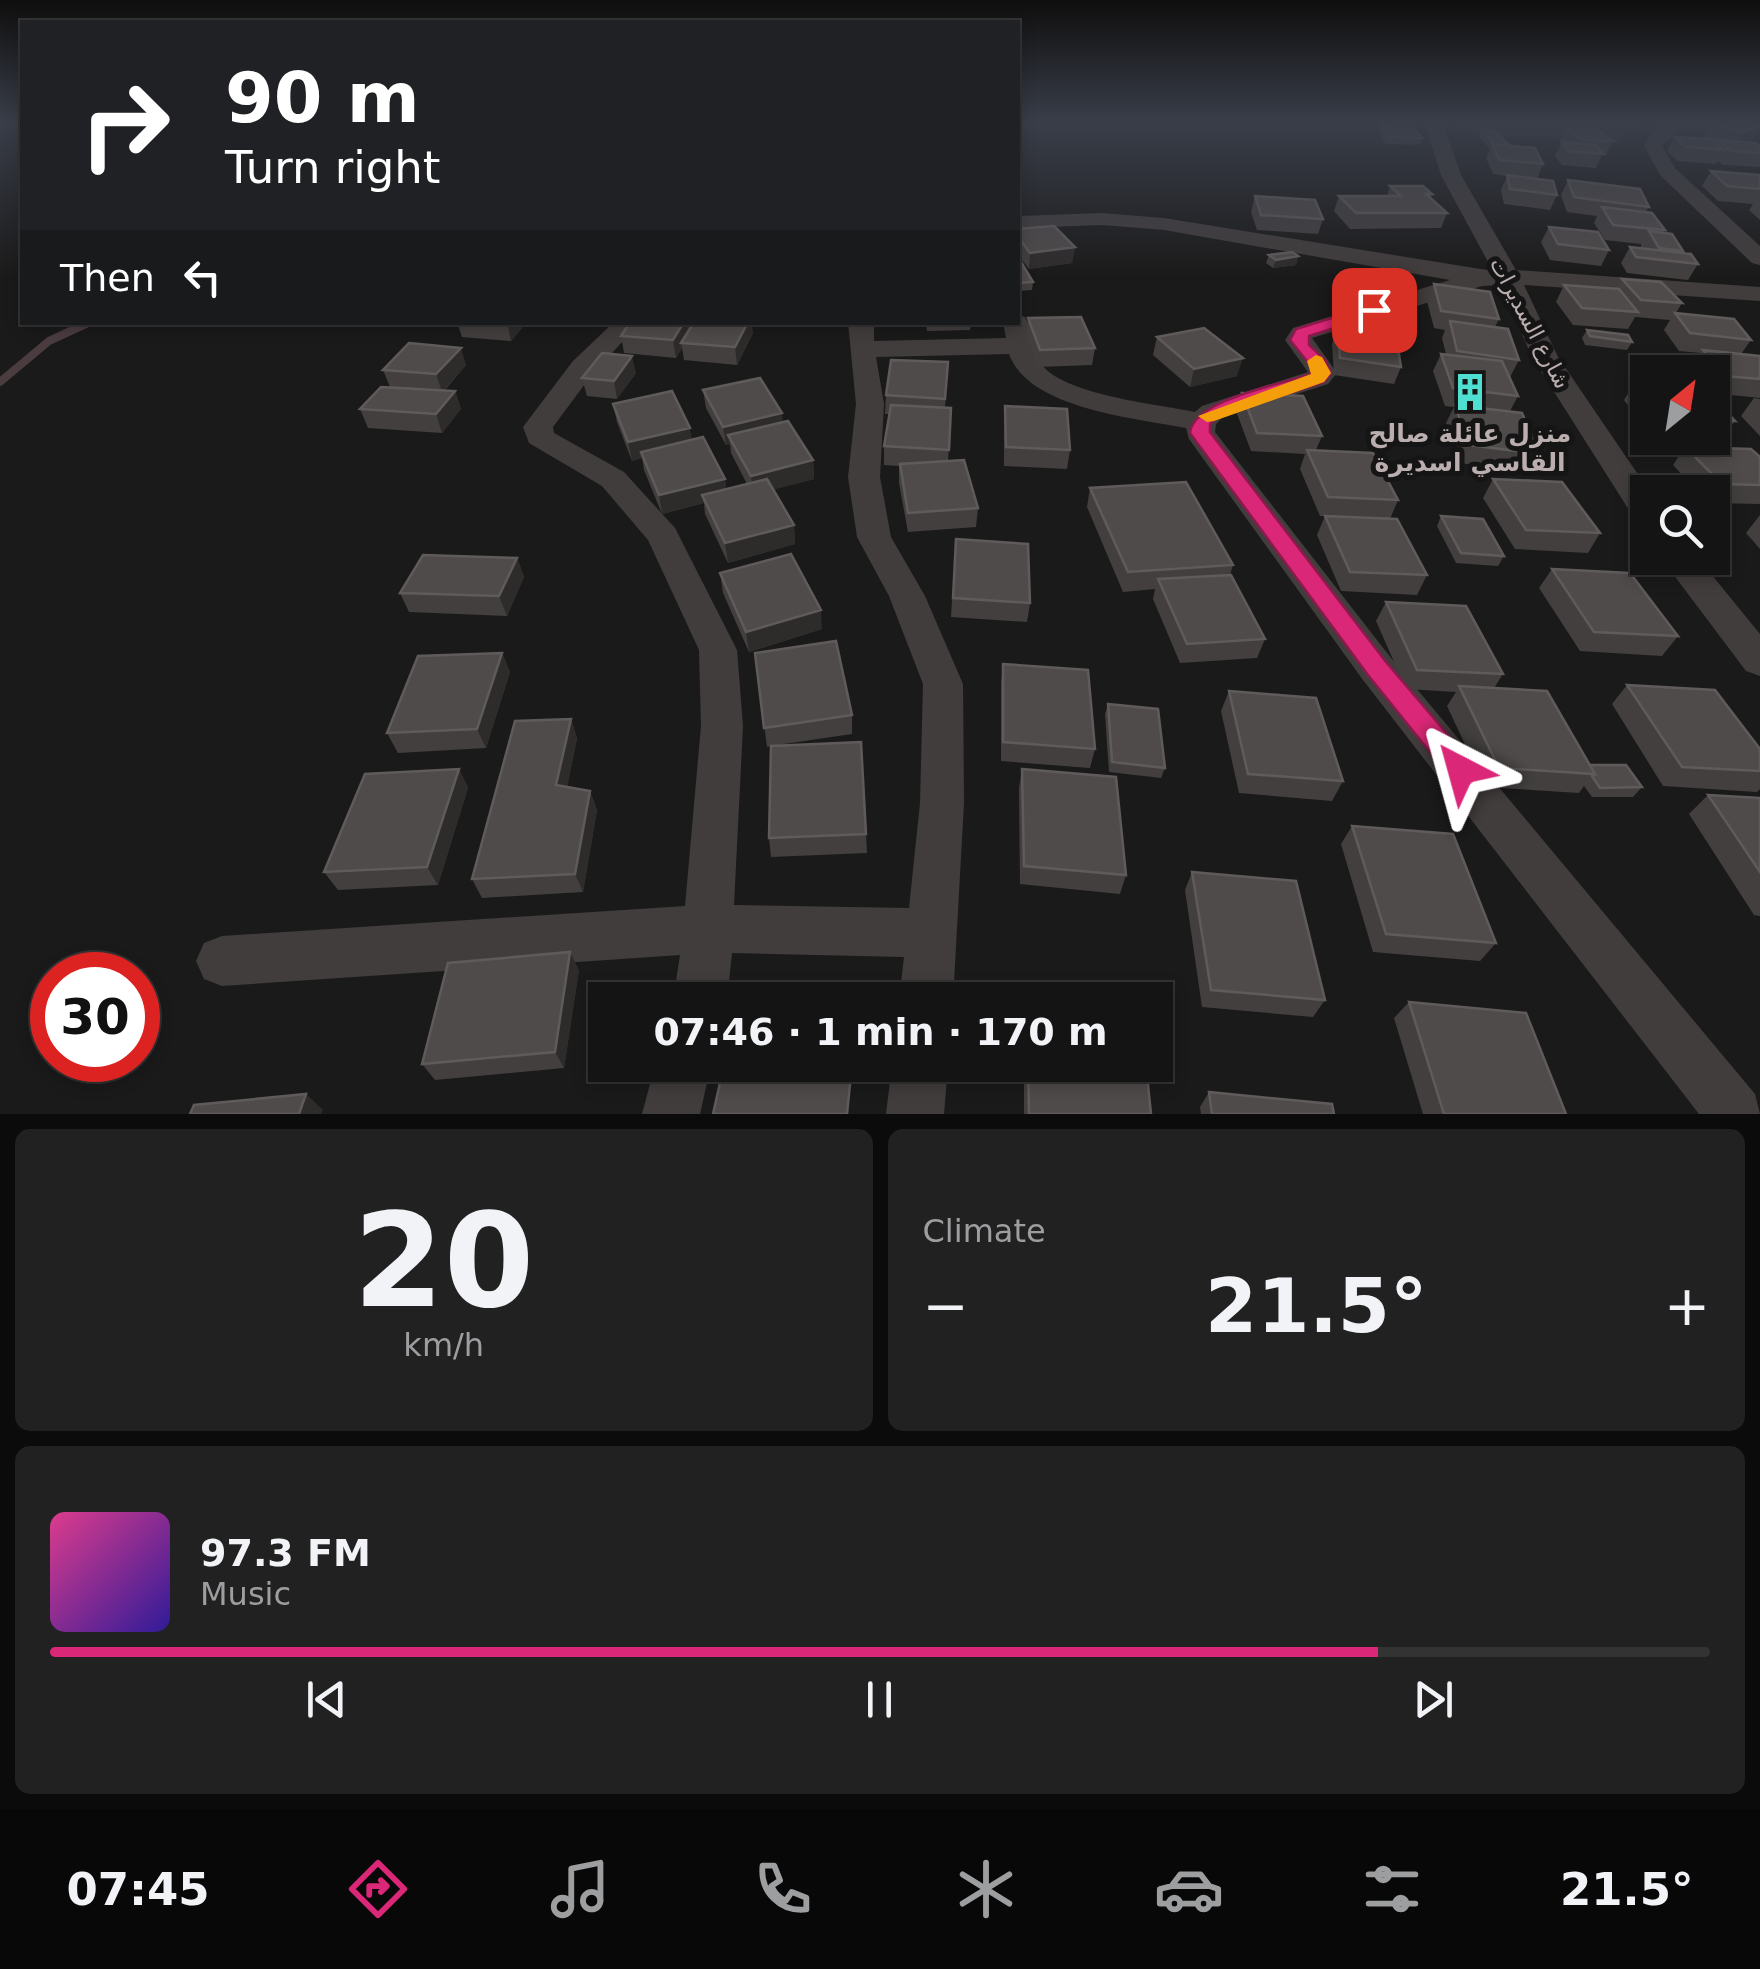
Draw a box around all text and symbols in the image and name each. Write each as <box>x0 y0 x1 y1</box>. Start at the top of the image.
text: 90 m <box>225 57 420 139</box>
icon: right <box>60 60 190 190</box>
text: Turn right <box>225 141 440 194</box>
icon: left <box>175 250 230 305</box>
street label: شارع السديرات <box>1485 253 1575 393</box>
text: Then <box>60 256 155 300</box>
pin <box>1332 268 1417 353</box>
icon: arrive <box>1347 283 1402 338</box>
north arrow <box>1630 355 1730 455</box>
map controls <box>1630 355 1730 575</box>
building icon: منزل عائلة صالح القاسي اسديرة <box>1449 371 1491 413</box>
place label: منزل عائلة صالح القاسي اسديرة <box>1369 419 1571 478</box>
button: search <box>1630 475 1730 575</box>
position arrow <box>1409 718 1513 822</box>
speed limit sign: 30 <box>30 952 160 1082</box>
text: 07:46 · 1 min · 170 m <box>653 1010 1108 1054</box>
text: 20 <box>353 1185 534 1337</box>
text: Climate <box>923 1212 1046 1250</box>
text: 21.5° <box>1205 1262 1428 1350</box>
text: − <box>923 1274 969 1338</box>
text: + <box>1664 1274 1710 1338</box>
text: km/h <box>403 1326 484 1364</box>
text: 97.3 FM <box>200 1531 371 1575</box>
text: Music <box>200 1575 291 1613</box>
icon: previous <box>299 1672 354 1727</box>
icon: pause <box>852 1672 907 1727</box>
icon: next <box>1406 1672 1461 1727</box>
icon: directions <box>343 1854 413 1924</box>
icon: music <box>545 1854 615 1924</box>
icon: phone <box>748 1854 818 1924</box>
icon: climate <box>951 1854 1021 1924</box>
icon: car <box>1154 1854 1224 1924</box>
icon: filters <box>1357 1854 1427 1924</box>
text: 07:45 <box>66 1863 210 1916</box>
text: 21.5° <box>1560 1863 1693 1916</box>

